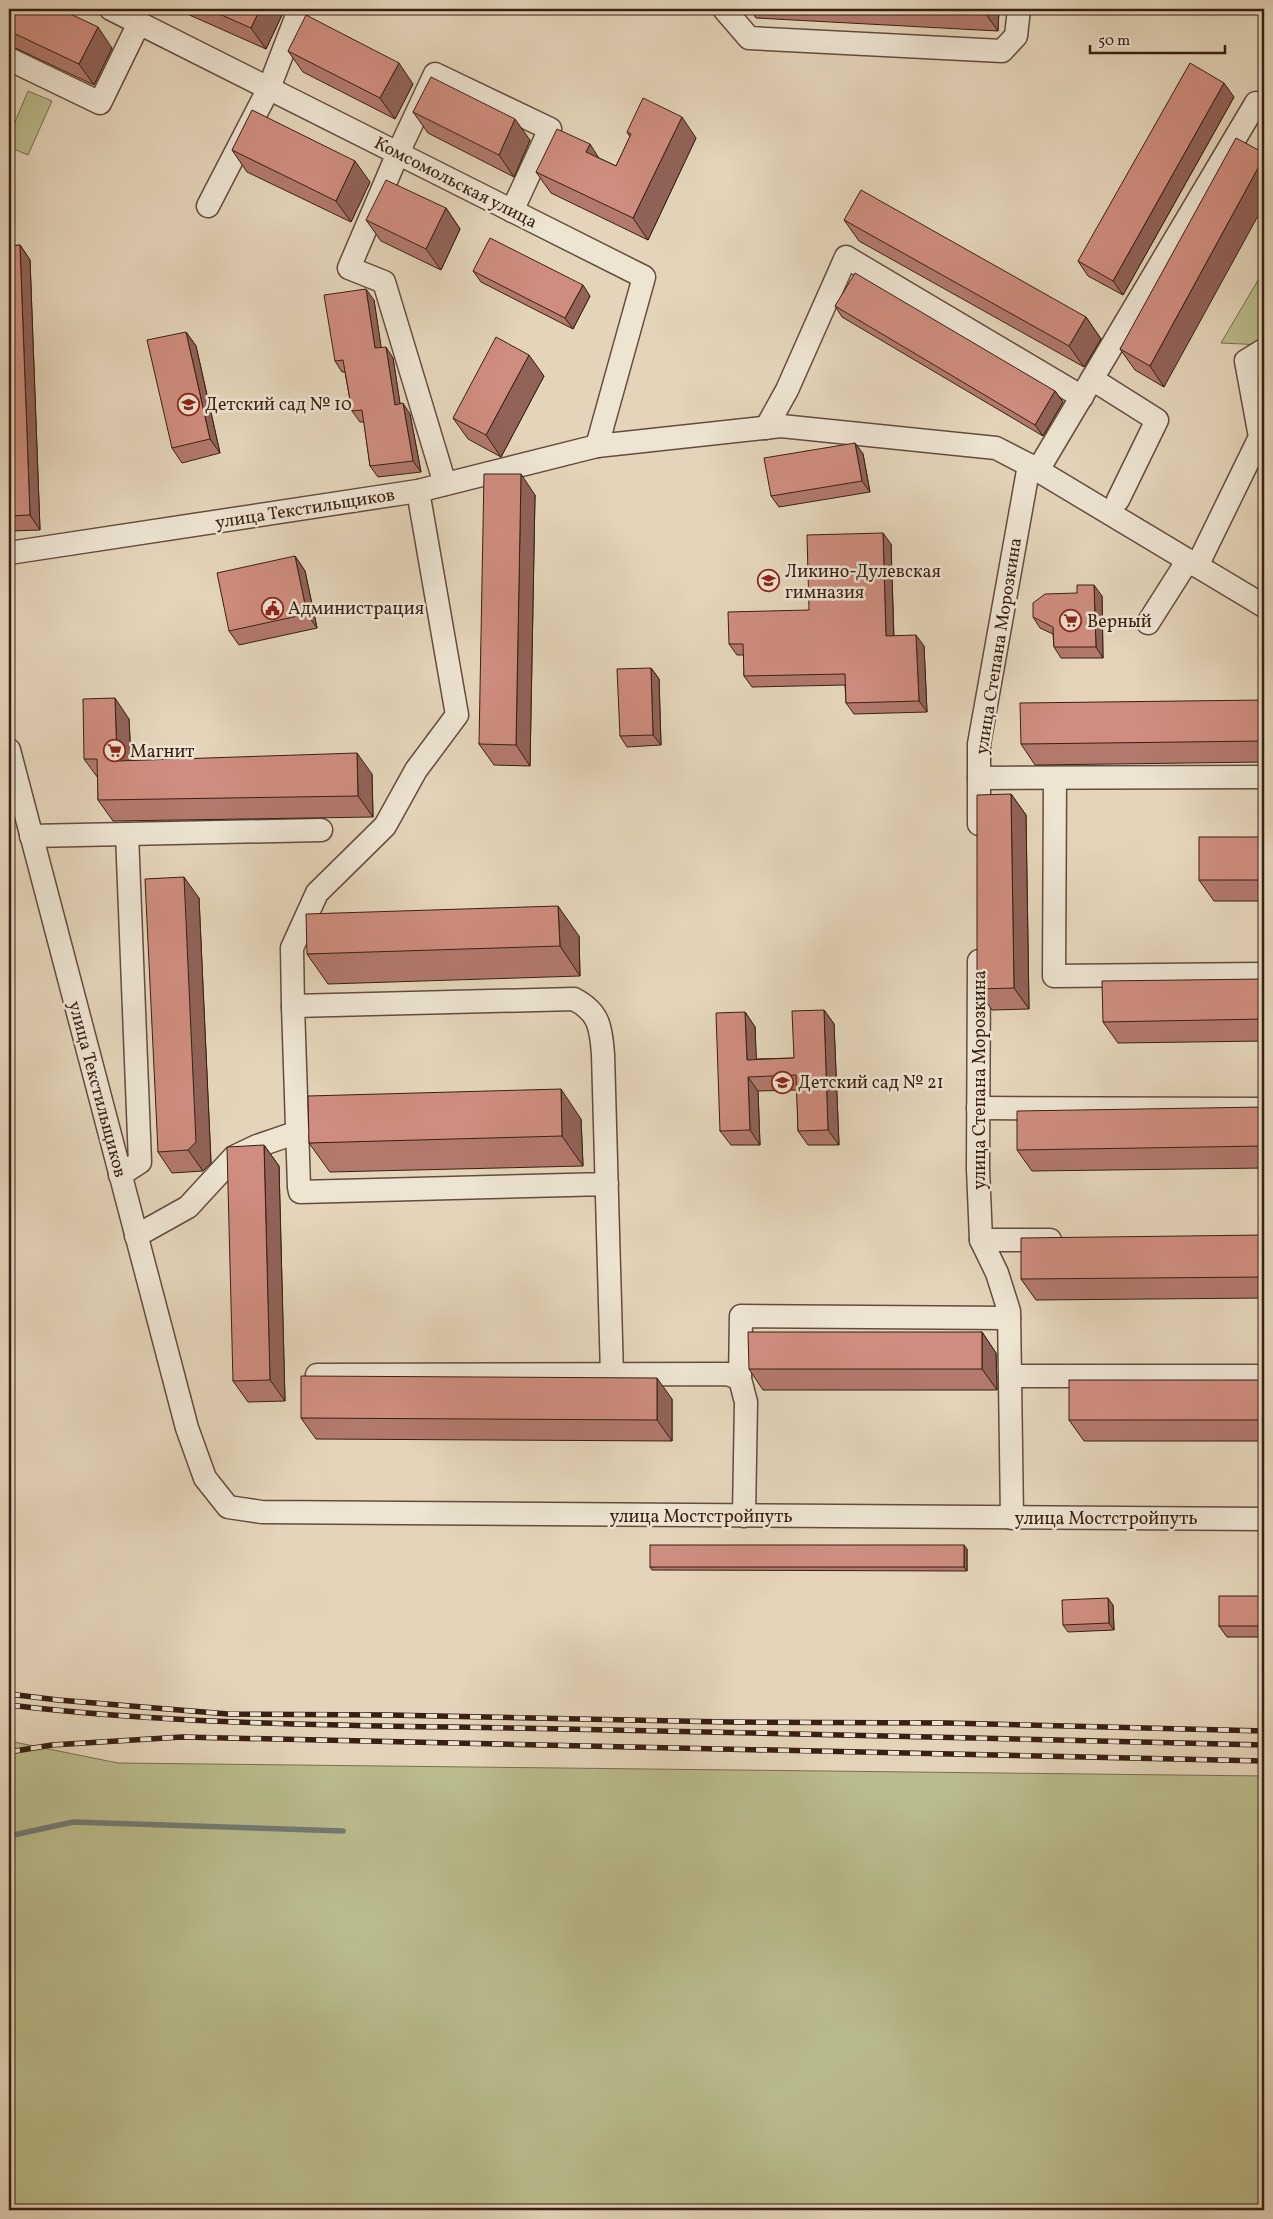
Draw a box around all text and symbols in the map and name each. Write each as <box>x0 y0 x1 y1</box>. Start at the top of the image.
scale bar <box>1090 22 1226 54</box>
text: 50 m <box>1098 31 1130 52</box>
street label: Комсомольская улица <box>369 131 541 235</box>
school or university icon: Детский сад № 10 <box>177 392 201 416</box>
place label: Детский сад № 10 <box>205 393 352 418</box>
street label: улица Текстильщиков <box>214 483 397 536</box>
street label: улица Степана Морозкина <box>970 536 1029 757</box>
place label: Ликино-Дулевская гимназия <box>785 560 941 606</box>
school or university icon: Ликино-Дулевская гимназия <box>757 569 781 593</box>
public building icon: Администрация <box>260 596 284 620</box>
place label: Администрация <box>288 597 424 622</box>
supermarket icon: Верный <box>1059 609 1083 633</box>
place label: Верный <box>1087 610 1152 635</box>
supermarket icon: Магнит <box>102 739 126 763</box>
place label: Магнит <box>130 740 194 765</box>
street label: улица Степана Морозкина <box>968 970 993 1190</box>
street label: улица Текстильщиков <box>61 998 132 1180</box>
school or university icon: Детский сад № 21 <box>770 1070 794 1094</box>
place label: Детский сад № 21 <box>798 1071 944 1096</box>
street label: улица Мостстройпуть <box>609 1505 793 1530</box>
street label: улица Мостстройпуть <box>1014 1507 1198 1532</box>

